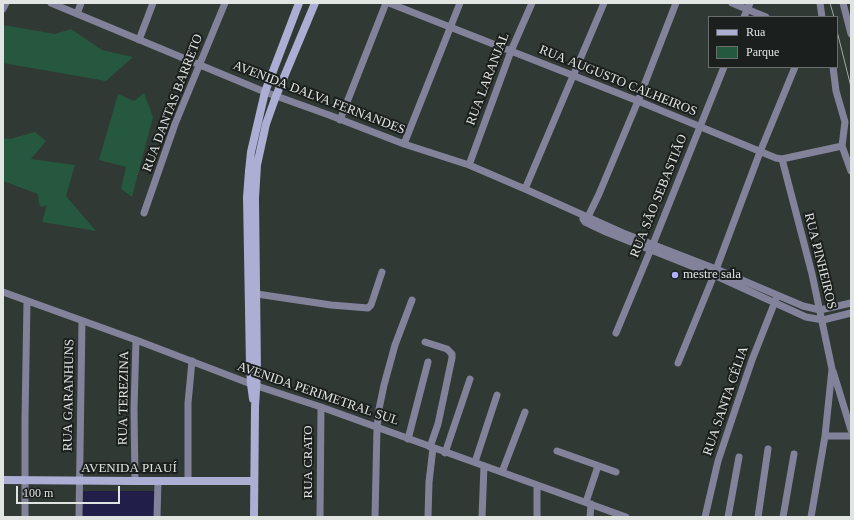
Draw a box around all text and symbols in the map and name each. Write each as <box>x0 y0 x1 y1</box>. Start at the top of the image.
legend <box>708 16 838 68</box>
text: Rua <box>746 25 765 39</box>
street label: RUA LARANJAL <box>463 31 513 127</box>
street label: RUA DANTAS BARRETO <box>140 32 206 174</box>
street label: RUA AUGUSTO CALHEIROS <box>537 42 699 120</box>
text: Parque <box>746 45 779 59</box>
street label: AVENIDA DALVA FERNANDES <box>231 58 407 138</box>
street label: RUA SÃO SEBASTIÃO <box>627 132 691 260</box>
street label: RUA PINHEIROS <box>801 211 839 311</box>
place label: mestre sala <box>683 267 741 283</box>
marker: mestre sala <box>670 270 680 280</box>
street label: RUA GARANHUNS <box>60 339 78 451</box>
street label: RUA SANTA CÉLIA <box>700 344 752 458</box>
street label: RUA TEREZINA <box>115 351 133 445</box>
street label: AVENIDA PERIMETRAL SUL <box>235 359 401 429</box>
street label: RUA CRATO <box>301 425 317 499</box>
street label: AVENIDA PIAUÍ <box>81 461 177 477</box>
scale bar <box>18 478 122 504</box>
text: 100 m <box>23 486 53 500</box>

